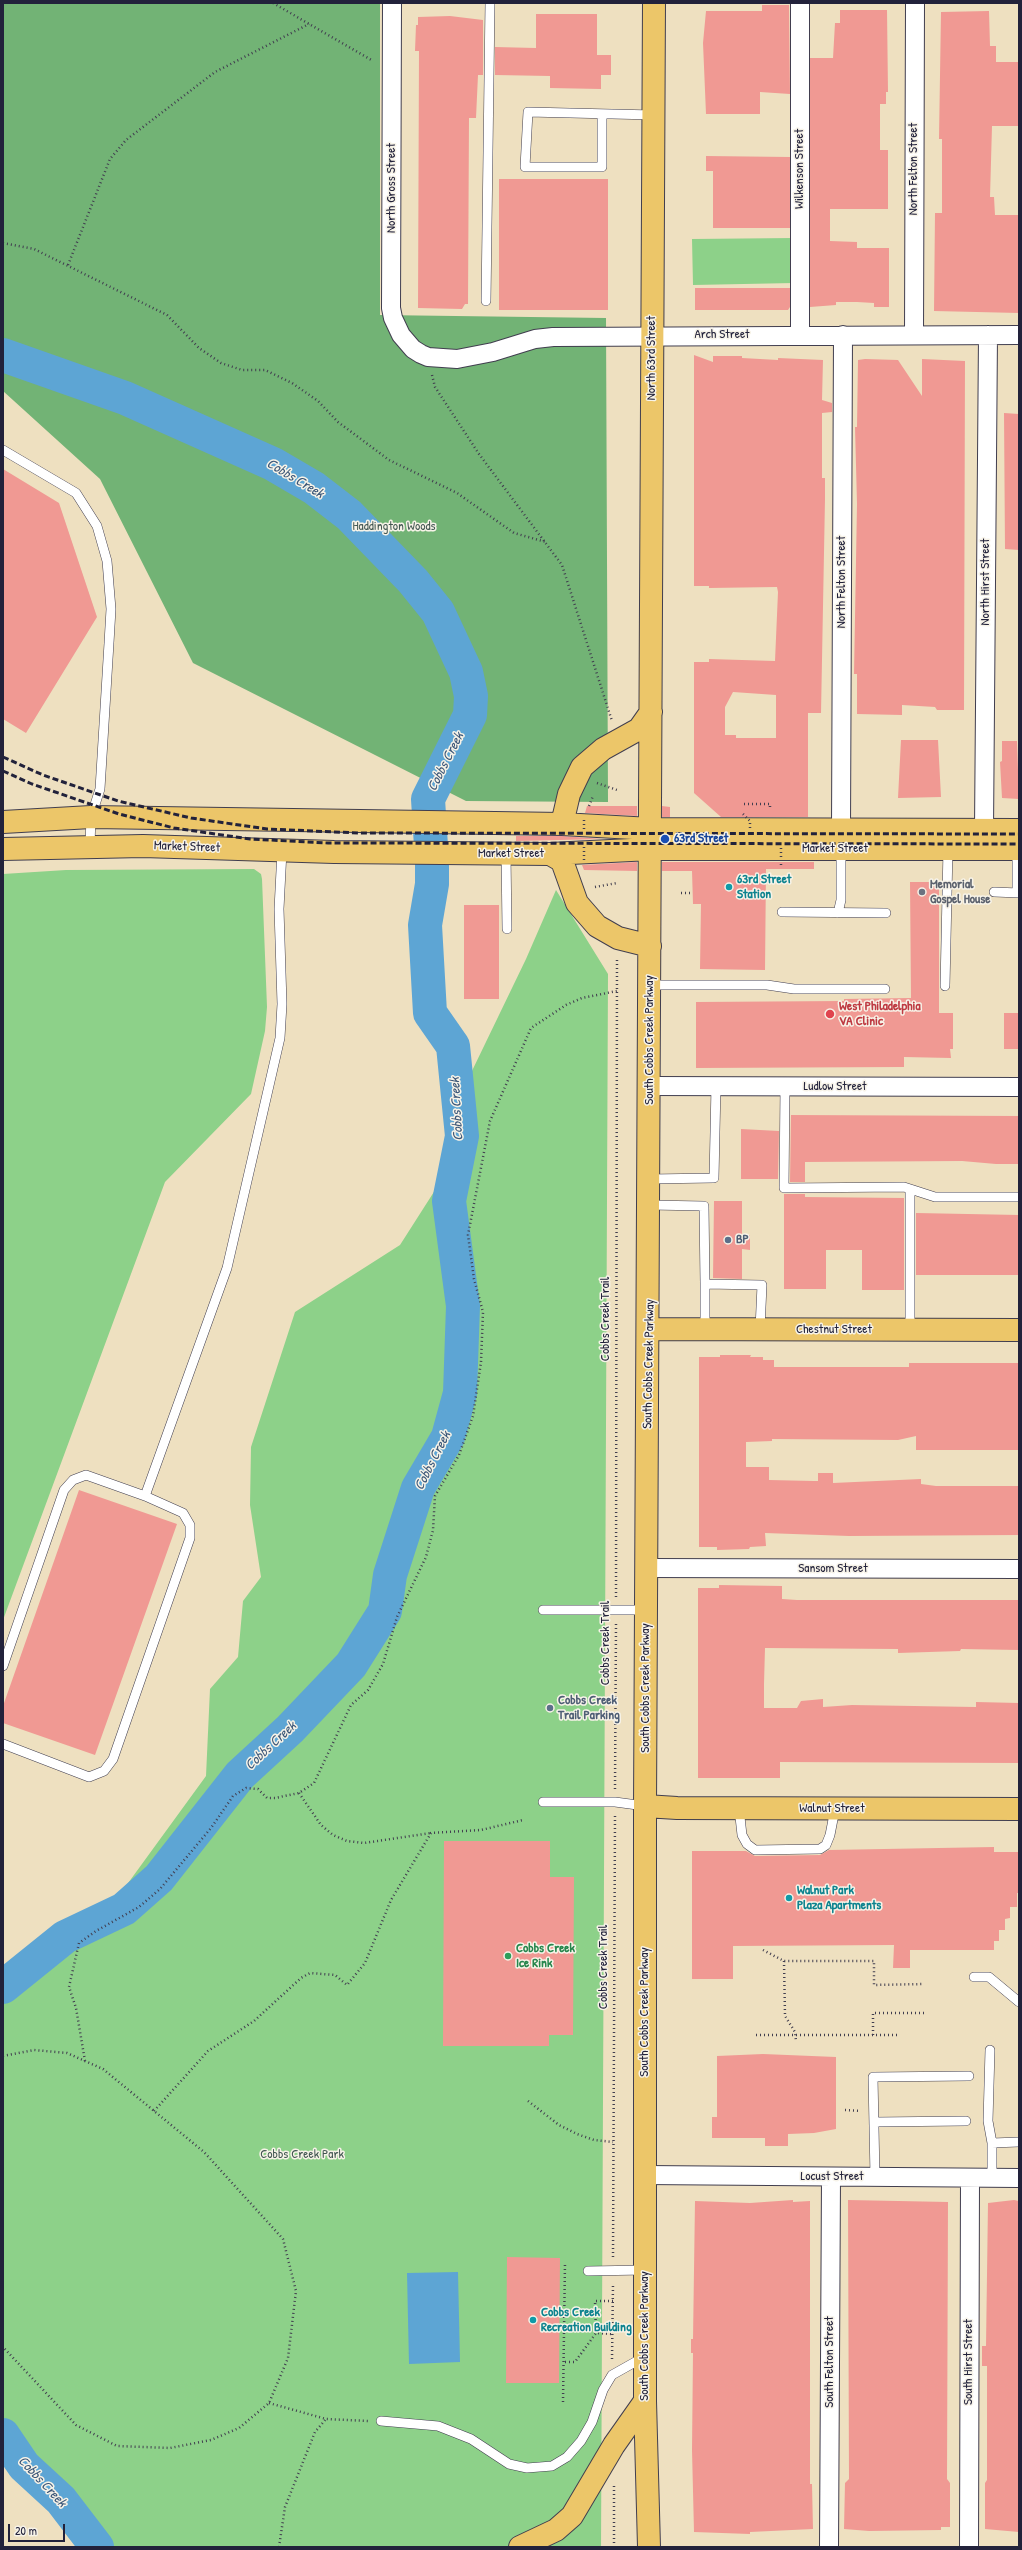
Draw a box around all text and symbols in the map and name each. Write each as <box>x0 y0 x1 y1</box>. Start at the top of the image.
street label: North Felton Street <box>906 123 922 215</box>
street label: Wilkenson Street <box>792 129 808 209</box>
street label: North Gross Street <box>384 143 400 233</box>
street label: North 63rd Street <box>644 316 660 400</box>
street label: Arch Street <box>694 327 750 343</box>
water label: Cobbs Creek <box>263 455 327 503</box>
park label: Haddington Woods <box>352 519 436 535</box>
street label: North Felton Street <box>834 536 850 628</box>
street label: North Hirst Street <box>978 539 994 625</box>
water label: Cobbs Creek <box>424 730 468 794</box>
place label: 63rd Street <box>674 831 728 847</box>
marker: 63rd Street <box>659 833 671 845</box>
street label: Market Street <box>154 838 220 856</box>
street label: Market Street <box>802 841 868 857</box>
street label: Market Street <box>478 846 544 862</box>
place label: 63rd Street Station <box>737 872 791 903</box>
place label: Memorial Gospel House <box>930 877 990 908</box>
marker: 63rd Street Station <box>724 882 734 892</box>
marker: Memorial Gospel House <box>917 887 927 897</box>
street label: South Cobbs Creek Parkway <box>642 975 658 1105</box>
place label: West Philadelphia VA Clinic <box>839 999 921 1030</box>
marker: West Philadelphia VA Clinic <box>824 1008 836 1020</box>
water label: Cobbs Creek <box>447 1077 467 1141</box>
street label: Ludlow Street <box>803 1079 867 1095</box>
place label: BP <box>736 1232 749 1248</box>
marker: BP <box>723 1235 733 1245</box>
street label: Cobbs Creek Trail <box>598 1277 614 1361</box>
street label: South Cobbs Creek Parkway <box>640 1299 658 1429</box>
street label: Chestnut Street <box>796 1322 872 1338</box>
water label: Cobbs Creek <box>411 1429 455 1493</box>
street label: Sansom Street <box>798 1561 868 1577</box>
street label: Cobbs Creek Trail <box>598 1601 614 1685</box>
street label: South Cobbs Creek Parkway <box>638 1623 654 1753</box>
place label: Cobbs Creek Trail Parking <box>558 1693 620 1724</box>
marker: Cobbs Creek Trail Parking <box>545 1703 555 1713</box>
water label: Cobbs Creek <box>242 1718 300 1774</box>
street label: Walnut Street <box>799 1801 865 1817</box>
place label: Walnut Park Plaza Apartments <box>797 1883 881 1914</box>
marker: Walnut Park Plaza Apartments <box>784 1893 794 1903</box>
street label: Cobbs Creek Trail <box>596 1925 612 2009</box>
place label: Cobbs Creek Ice Rink <box>516 1941 575 1972</box>
street label: South Cobbs Creek Parkway <box>637 1947 653 2077</box>
marker: Cobbs Creek Ice Rink <box>503 1951 513 1961</box>
park label: Cobbs Creek Park <box>260 2147 344 2163</box>
street label: Locust Street <box>800 2169 864 2185</box>
street label: South Cobbs Creek Parkway <box>637 2271 653 2401</box>
place label: Cobbs Creek Recreation Building <box>541 2305 632 2336</box>
marker: Cobbs Creek Recreation Building <box>528 2315 538 2325</box>
street label: South Felton Street <box>822 2316 838 2408</box>
street label: South Hirst Street <box>961 2319 977 2405</box>
water label: Cobbs Creek <box>14 2453 70 2511</box>
scale bar <box>10 2516 67 2542</box>
text: 20 m <box>15 2522 37 2539</box>

